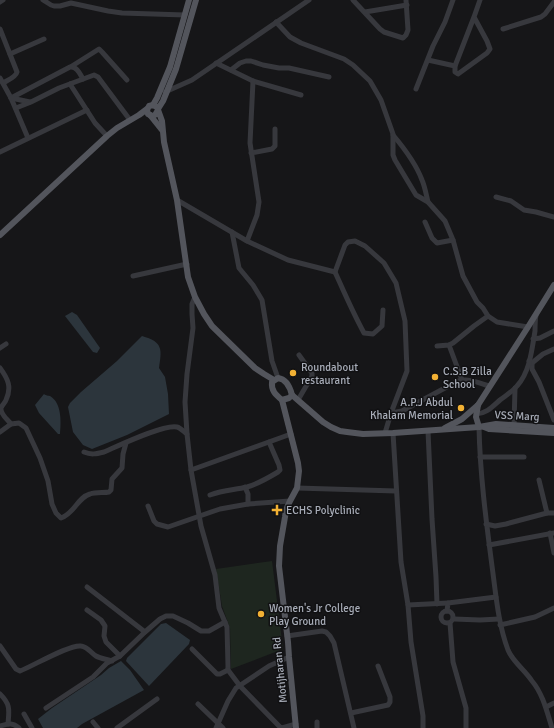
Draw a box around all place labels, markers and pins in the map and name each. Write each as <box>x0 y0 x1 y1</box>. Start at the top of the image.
place label: Roundabout restaurant <box>301 361 358 387</box>
place label: C.S.B Zilla School <box>443 365 492 391</box>
marker: Roundabout restaurant <box>288 368 298 378</box>
marker: C.S.B Zilla School <box>430 372 440 382</box>
place label: A.P.J Abdul Khalam Memorial <box>370 396 453 422</box>
marker: A.P.J Abdul Khalam Memorial <box>456 403 466 413</box>
marker: ECHS Polyclinic <box>271 504 283 516</box>
place label: ECHS Polyclinic <box>286 504 360 517</box>
place label: Women's Jr College Play Ground <box>269 602 360 628</box>
marker: Women's Jr College Play Ground <box>256 609 266 619</box>

